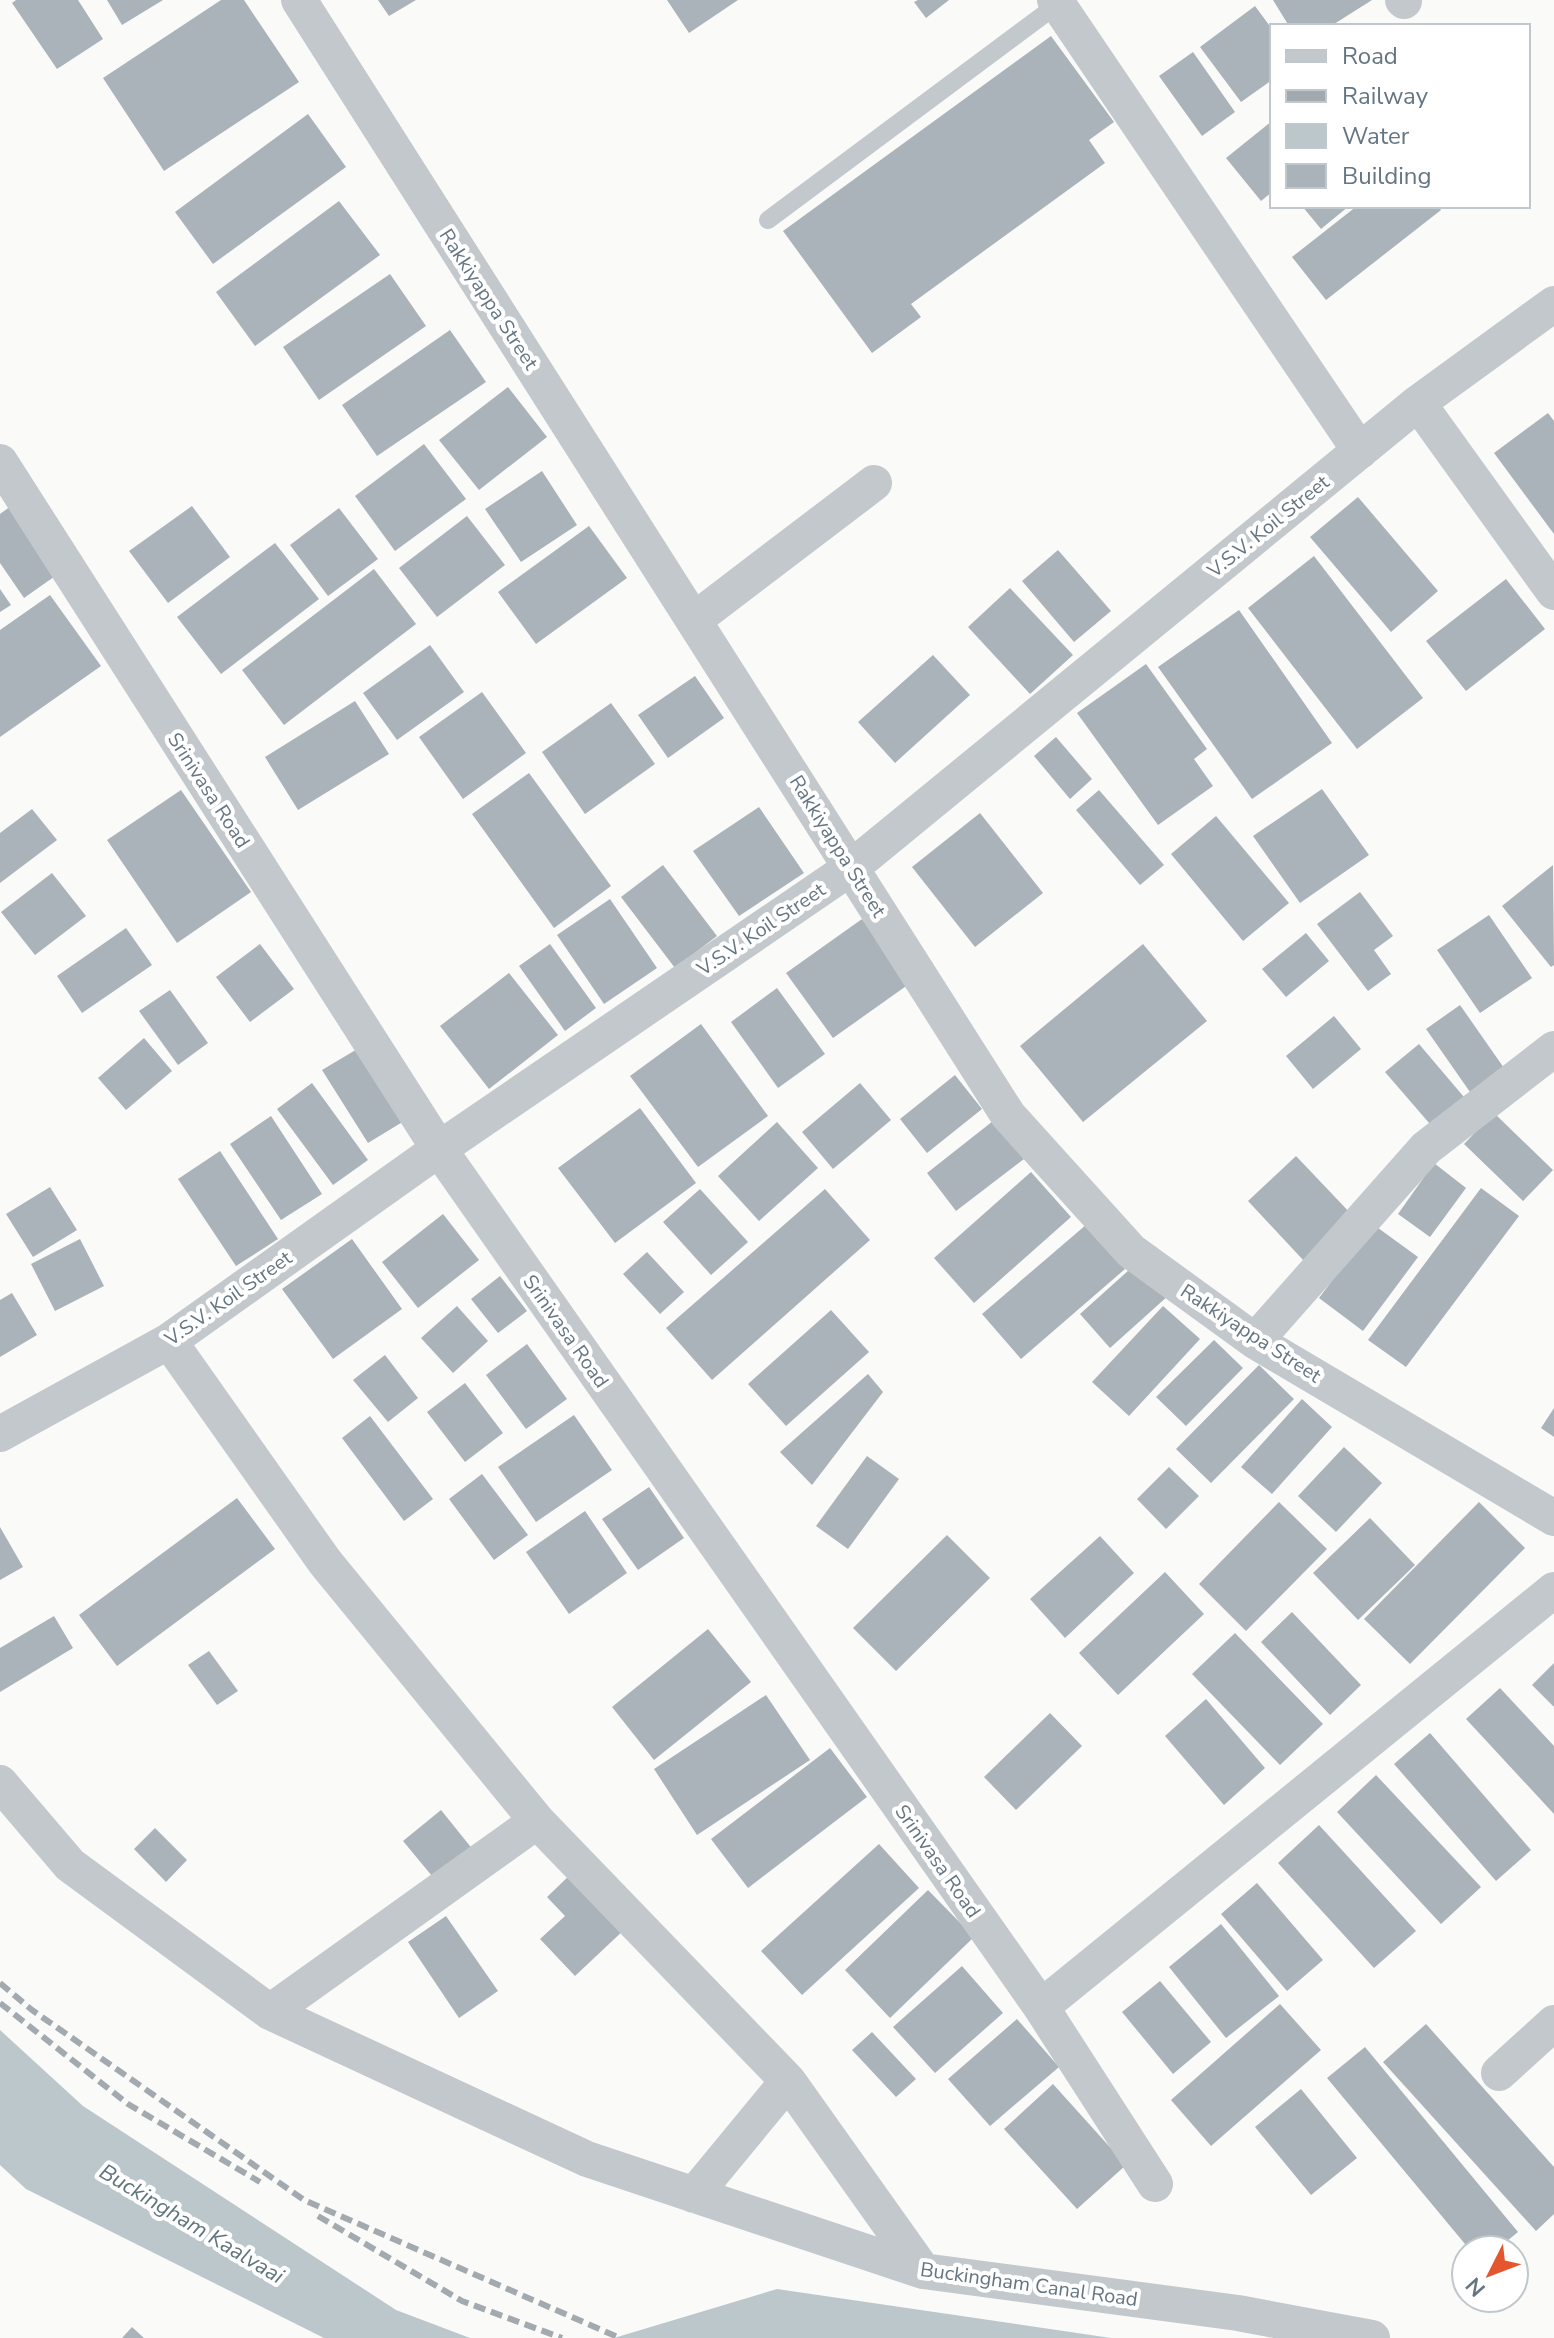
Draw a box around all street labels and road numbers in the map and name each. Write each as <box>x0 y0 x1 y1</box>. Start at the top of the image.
street label: Rakkiyappa Street <box>433 224 545 376</box>
street label: V.S.V. Koil Street <box>1201 468 1336 584</box>
street label: Srinivasa Road <box>161 727 256 853</box>
street label: Rakkiyappa Street <box>783 770 893 923</box>
street label: V.S.V. Koil Street <box>691 876 832 983</box>
street label: V.S.V. Koil Street <box>159 1244 298 1353</box>
street label: Srinivasa Road <box>516 1269 615 1393</box>
street label: Rakkiyappa Street <box>1175 1278 1327 1390</box>
street label: Srinivasa Road <box>888 1799 987 1923</box>
street label: Buckingham Canal Road <box>919 2256 1139 2313</box>

